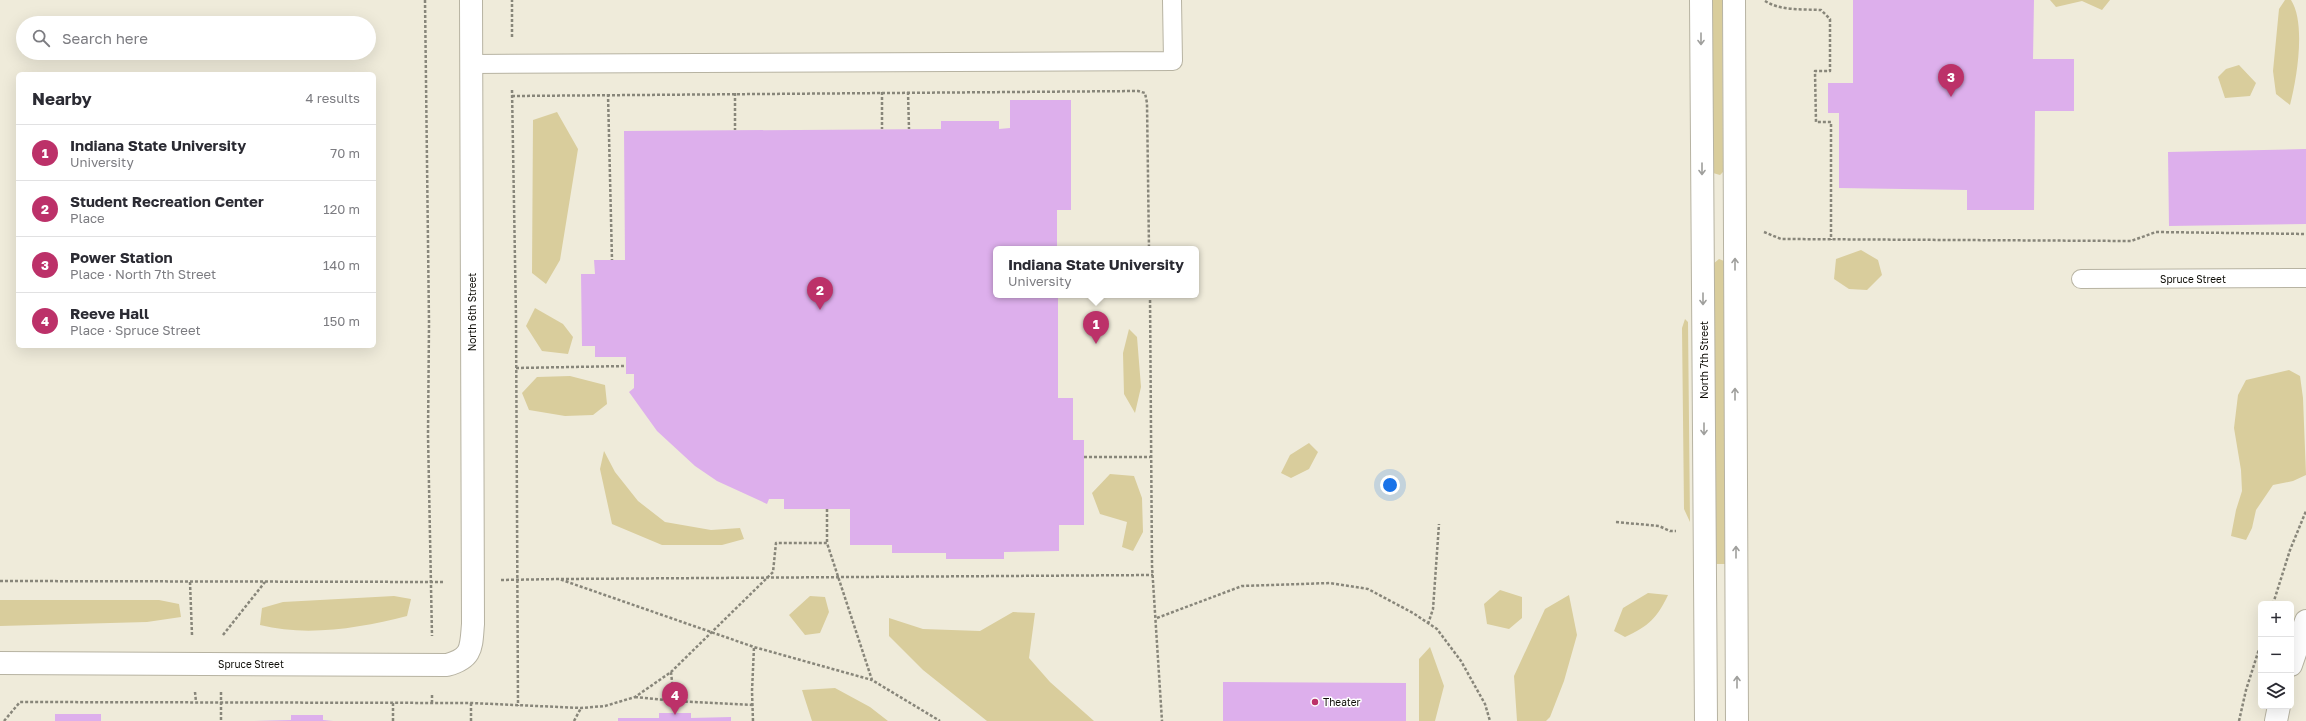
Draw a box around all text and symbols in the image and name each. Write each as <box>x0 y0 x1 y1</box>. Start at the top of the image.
search box <box>16 16 376 60</box>
icon: search <box>30 27 52 49</box>
text: Search here <box>62 29 148 47</box>
one-way arrow <box>1697 32 1705 45</box>
pin: 3 <box>1938 64 1964 97</box>
text: Nearby <box>32 88 92 109</box>
text: 4 results <box>306 90 360 106</box>
text: Indiana State University <box>70 136 246 154</box>
text: 1 <box>42 145 48 161</box>
text: 70 m <box>330 145 360 161</box>
text: University <box>70 154 134 170</box>
one-way arrow <box>1698 162 1706 175</box>
text: Student Recreation Center <box>70 192 264 210</box>
text: 2 <box>41 201 49 217</box>
text: 120 m <box>323 201 360 217</box>
text: Place <box>70 210 105 226</box>
popup <box>993 246 1199 298</box>
text: Power Station <box>70 248 172 266</box>
text: Indiana State University <box>1008 255 1184 273</box>
text: 3 <box>41 257 49 273</box>
text: 140 m <box>323 257 360 273</box>
one-way arrow <box>1731 258 1739 271</box>
text: Place · North 7th Street <box>70 266 216 282</box>
street label: North 6th Street <box>466 273 478 351</box>
text: University <box>1008 273 1072 289</box>
street label: Spruce Street <box>2160 273 2226 285</box>
pin: 2 <box>807 277 833 310</box>
one-way arrow <box>1699 292 1707 305</box>
text: Reeve Hall <box>70 304 149 322</box>
pin: 1 <box>1083 311 1109 344</box>
text: 4 <box>41 313 49 329</box>
text: 150 m <box>323 313 360 329</box>
street label: North 7th Street <box>1698 321 1710 399</box>
text: Place · Spruce Street <box>70 322 201 338</box>
one-way arrow <box>1731 388 1739 401</box>
one-way arrow <box>1700 422 1708 435</box>
your location <box>1380 475 1400 495</box>
one-way arrow <box>1732 546 1740 559</box>
map controls <box>2258 601 2294 709</box>
button: + <box>2258 601 2294 637</box>
button: − <box>2258 637 2294 673</box>
street label: Spruce Street <box>218 658 284 670</box>
button: layers <box>2258 673 2294 709</box>
one-way arrow <box>1733 676 1741 689</box>
pin: 4 <box>662 682 688 715</box>
place label: Theater <box>1323 696 1361 708</box>
marker: Theater <box>1310 697 1320 707</box>

